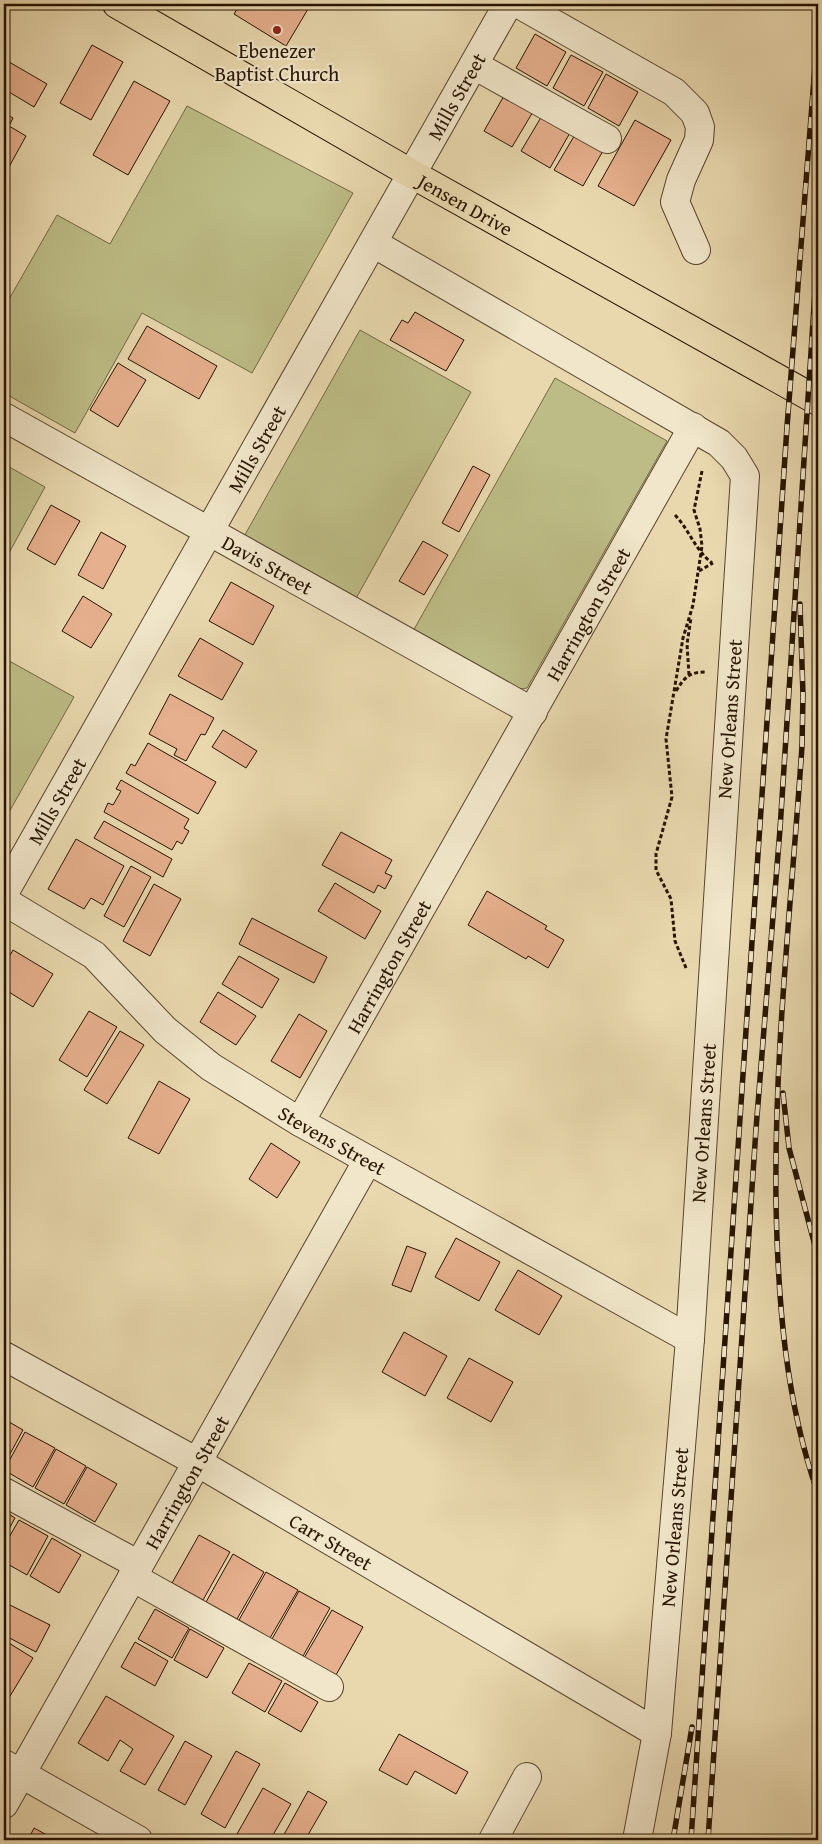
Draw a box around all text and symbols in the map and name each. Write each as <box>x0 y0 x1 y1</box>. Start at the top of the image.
marker: Ebenezer Baptist Church <box>271 24 283 36</box>
place label: Ebenezer Baptist Church <box>215 36 339 88</box>
street label: Mills Street <box>419 47 492 145</box>
street label: Jensen Drive <box>410 164 519 242</box>
street label: Mills Street <box>220 399 292 497</box>
street label: Davis Street <box>217 527 318 601</box>
street label: Harrington Street <box>538 541 637 686</box>
street label: New Orleans Street <box>709 638 749 800</box>
street label: Mills Street <box>20 752 93 850</box>
street label: Harrington Street <box>339 894 438 1038</box>
street label: New Orleans Street <box>683 1042 723 1204</box>
street label: Stevens Street <box>273 1098 392 1182</box>
street label: Harrington Street <box>137 1410 235 1554</box>
street label: New Orleans Street <box>653 1446 695 1608</box>
street label: Carr Street <box>284 1505 378 1577</box>

